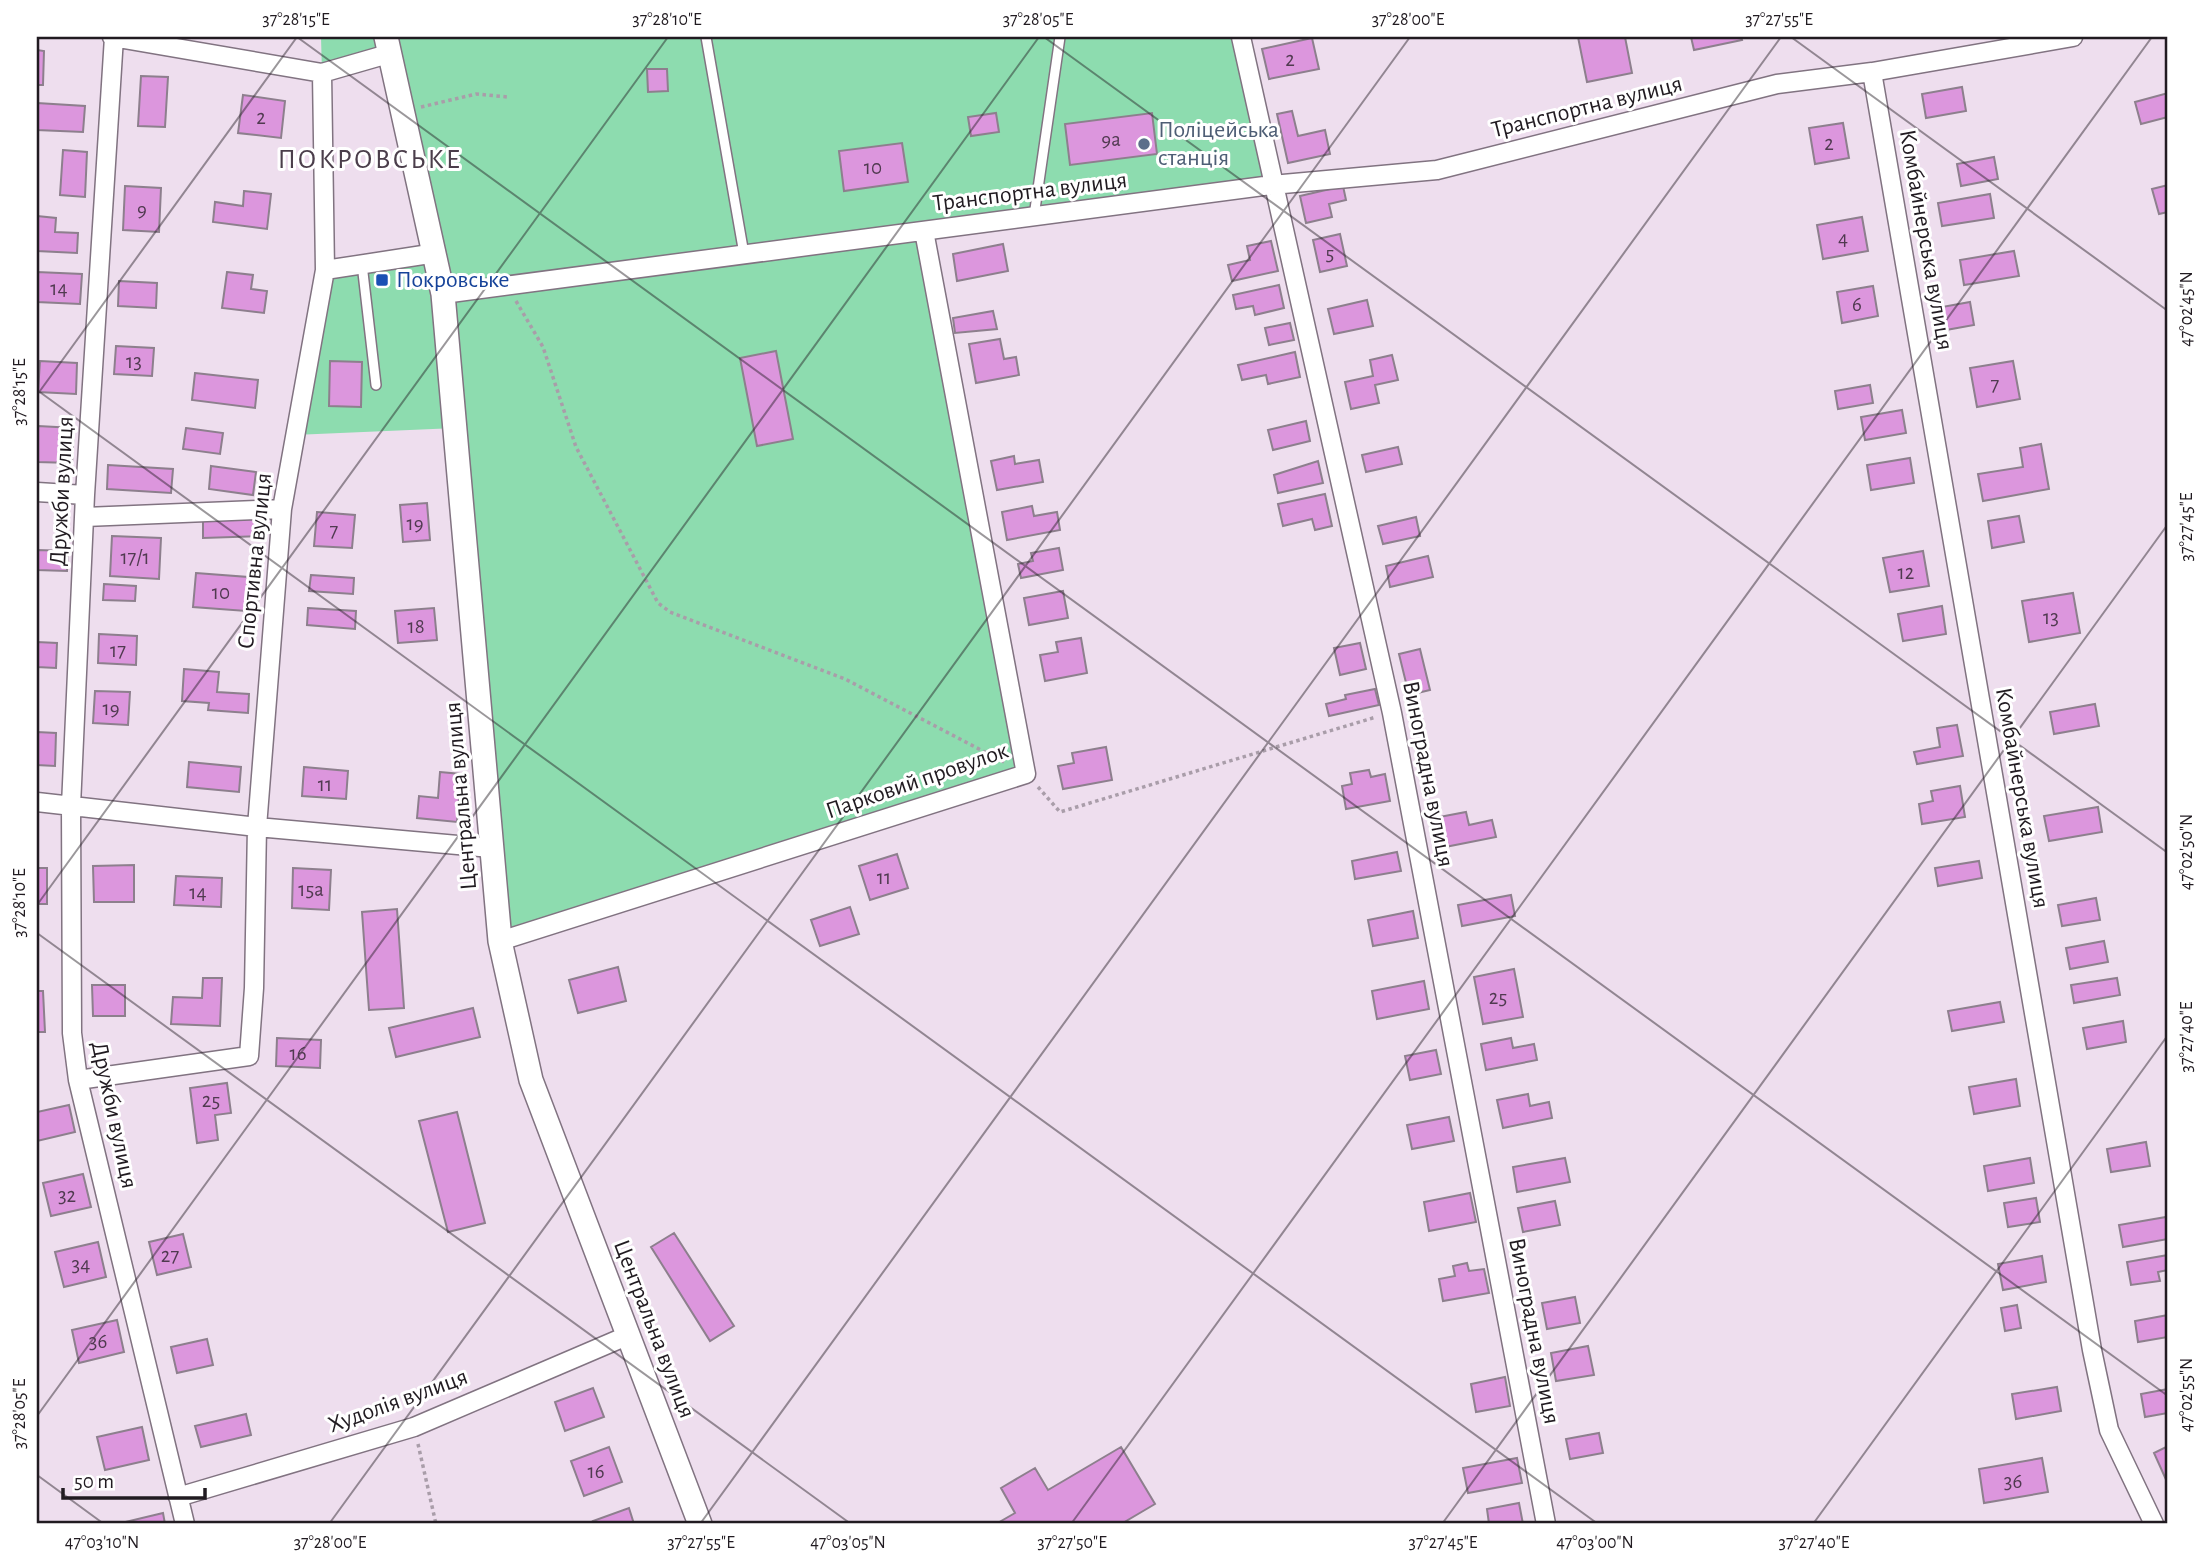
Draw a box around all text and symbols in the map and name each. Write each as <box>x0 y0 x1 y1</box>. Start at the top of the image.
text: 37°28'15"E <box>262 11 330 29</box>
text: 37°28'10"E <box>632 11 702 29</box>
text: 37°28'05"E <box>1003 11 1074 29</box>
text: 37°28'00"E <box>1372 11 1445 29</box>
text: 37°27'55"E <box>1745 11 1813 29</box>
house number: 2 <box>1285 49 1295 70</box>
street label: Транспортна вулиця <box>1489 72 1685 142</box>
house number: 2 <box>256 107 266 128</box>
place label: Поліцейська станція <box>1158 118 1279 170</box>
street label: Комбайнерська вулиця <box>1895 128 1957 352</box>
house number: 9а <box>1101 129 1121 150</box>
house number: 2 <box>1824 133 1834 154</box>
marker: Поліцейська станція <box>1136 136 1152 152</box>
district label: ПОКРОВСЬКЕ <box>278 146 462 174</box>
house number: 10 <box>864 157 882 178</box>
street label: Транспортна вулиця <box>931 168 1129 216</box>
house number: 9 <box>137 199 147 220</box>
house number: 4 <box>1838 228 1848 249</box>
house number: 5 <box>1326 243 1334 264</box>
place label: Покровське <box>396 268 510 292</box>
text: 47°02'45"N <box>2178 271 2196 347</box>
marker: Покровське <box>374 272 390 288</box>
house number: 14 <box>50 278 68 299</box>
house number: 6 <box>1852 294 1862 315</box>
house number: 13 <box>126 351 142 372</box>
text: 37°28'15"E <box>11 358 29 426</box>
house number: 7 <box>1991 374 2000 395</box>
street label: Дружби вулиця <box>46 416 78 566</box>
street label: Спортивна вулиця <box>234 472 276 650</box>
text: 37°27'45"E <box>2178 492 2196 561</box>
house number: 19 <box>406 513 424 534</box>
house number: 7 <box>330 520 339 541</box>
house number: 17/1 <box>120 547 150 568</box>
house number: 12 <box>1898 562 1914 583</box>
house number: 10 <box>212 582 230 603</box>
house number: 13 <box>2043 607 2059 628</box>
house number: 18 <box>407 616 425 637</box>
house number: 17 <box>110 640 126 661</box>
street label: Виноградна вулиця <box>1398 679 1458 869</box>
street label: Комбайнерська вулиця <box>1991 686 2053 910</box>
house number: 19 <box>102 698 120 719</box>
street label: Центральна вулиця <box>441 701 481 891</box>
street label: Парковий провулок <box>823 739 1011 823</box>
house number: 11 <box>318 774 332 795</box>
text: 47°02'50"N <box>2178 814 2196 890</box>
house number: 11 <box>877 867 891 888</box>
text: 37°28'10"E <box>11 868 29 938</box>
house number: 15а <box>298 879 324 900</box>
house number: 14 <box>189 882 207 903</box>
house number: 25 <box>1489 987 1507 1008</box>
text: 37°27'40"E <box>2178 1001 2196 1072</box>
street label: Дружби вулиця <box>87 1039 141 1191</box>
house number: 16 <box>289 1043 307 1064</box>
house number: 25 <box>202 1090 220 1111</box>
house number: 32 <box>58 1185 76 1206</box>
street label: Центральна вулиця <box>609 1236 699 1422</box>
street label: Виноградна вулиця <box>1504 1236 1564 1426</box>
house number: 27 <box>161 1245 179 1266</box>
house number: 34 <box>72 1254 90 1275</box>
house number: 36 <box>89 1331 107 1352</box>
text: 47°02'55"N <box>2178 1358 2196 1432</box>
street label: Худолія вулиця <box>325 1365 471 1437</box>
text: 37°28'05"E <box>11 1378 29 1449</box>
scale bar <box>63 1456 205 1500</box>
house number: 16 <box>587 1461 605 1482</box>
text: 50 m <box>74 1471 114 1492</box>
house number: 36 <box>2004 1471 2022 1492</box>
text: 47°03'10"N <box>65 1534 139 1552</box>
text: 37°28'00"E <box>294 1534 367 1552</box>
text: 37°27'55"E <box>667 1534 735 1552</box>
text: 47°03'05"N <box>810 1534 886 1552</box>
text: 37°27'50"E <box>1037 1534 1107 1552</box>
text: 37°27'45"E <box>1409 1534 1478 1552</box>
text: 47°03'00"N <box>1556 1534 1634 1552</box>
text: 37°27'40"E <box>1779 1534 1850 1552</box>

